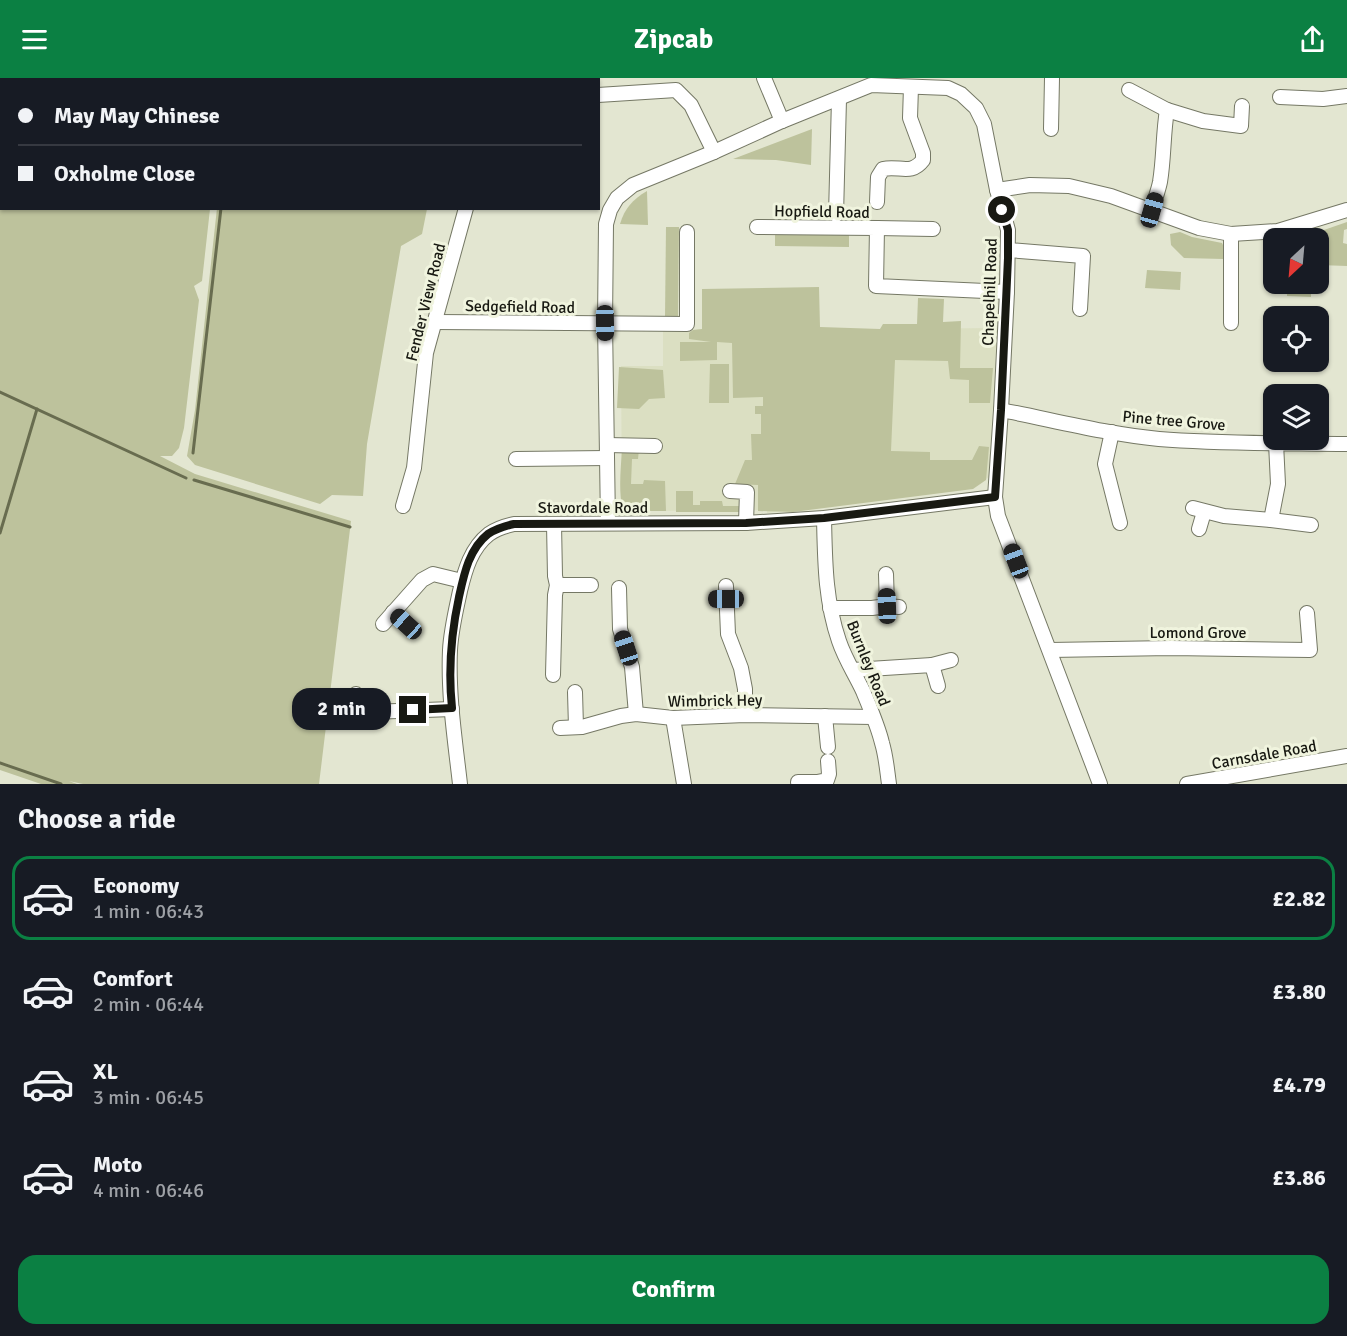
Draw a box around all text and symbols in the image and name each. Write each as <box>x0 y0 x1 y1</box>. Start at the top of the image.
icon: menu <box>18 23 51 56</box>
text: Zipcab <box>634 23 713 56</box>
icon: share <box>1296 23 1329 56</box>
text: May May Chinese <box>54 102 220 129</box>
text: Oxholme Close <box>54 160 195 187</box>
car <box>1138 190 1166 230</box>
route start <box>988 196 1015 223</box>
street label: Hopfield Road <box>774 201 870 223</box>
north arrow <box>1263 228 1329 294</box>
map controls <box>1263 228 1329 450</box>
street label: Chapelhill Road <box>978 238 1002 346</box>
street label: Fender View Road <box>402 241 450 363</box>
street label: Sedgefield Road <box>465 296 575 318</box>
car <box>596 305 614 341</box>
button: locate <box>1263 306 1329 372</box>
button: layers <box>1263 384 1329 450</box>
street label: Pine tree Grove <box>1121 407 1226 435</box>
street label: Stavordale Road <box>538 498 648 518</box>
car <box>1001 541 1031 581</box>
car <box>877 588 897 624</box>
car <box>708 590 744 608</box>
car <box>387 605 425 643</box>
street label: Burnley Road <box>842 618 894 709</box>
street label: Lomond Grove <box>1149 623 1247 643</box>
car <box>612 628 640 668</box>
callout: 2 min <box>293 689 392 731</box>
street label: Wimbrick Hey <box>667 690 763 712</box>
text: 2 min <box>317 696 366 721</box>
route end <box>399 696 426 723</box>
street label: Carnsdale Road <box>1210 736 1318 774</box>
text: Choose a ride <box>18 803 176 836</box>
icon: car <box>21 871 75 925</box>
text: Economy <box>93 872 179 899</box>
text: £2.82 <box>1272 885 1326 912</box>
text: 1 min · 06:43 <box>93 899 204 924</box>
icon: car <box>21 964 75 1018</box>
text: Comfort <box>93 965 173 992</box>
text: £3.80 <box>1272 978 1326 1005</box>
text: 2 min · 06:44 <box>93 992 204 1017</box>
icon: car <box>21 1057 75 1111</box>
text: XL <box>93 1058 118 1085</box>
text: £4.79 <box>1272 1071 1326 1098</box>
text: 3 min · 06:45 <box>93 1085 204 1110</box>
icon: car <box>21 1150 75 1204</box>
text: Moto <box>93 1151 142 1178</box>
text: £3.86 <box>1272 1164 1326 1191</box>
text: 4 min · 06:46 <box>93 1178 204 1203</box>
button: Confirm <box>18 1255 1329 1324</box>

